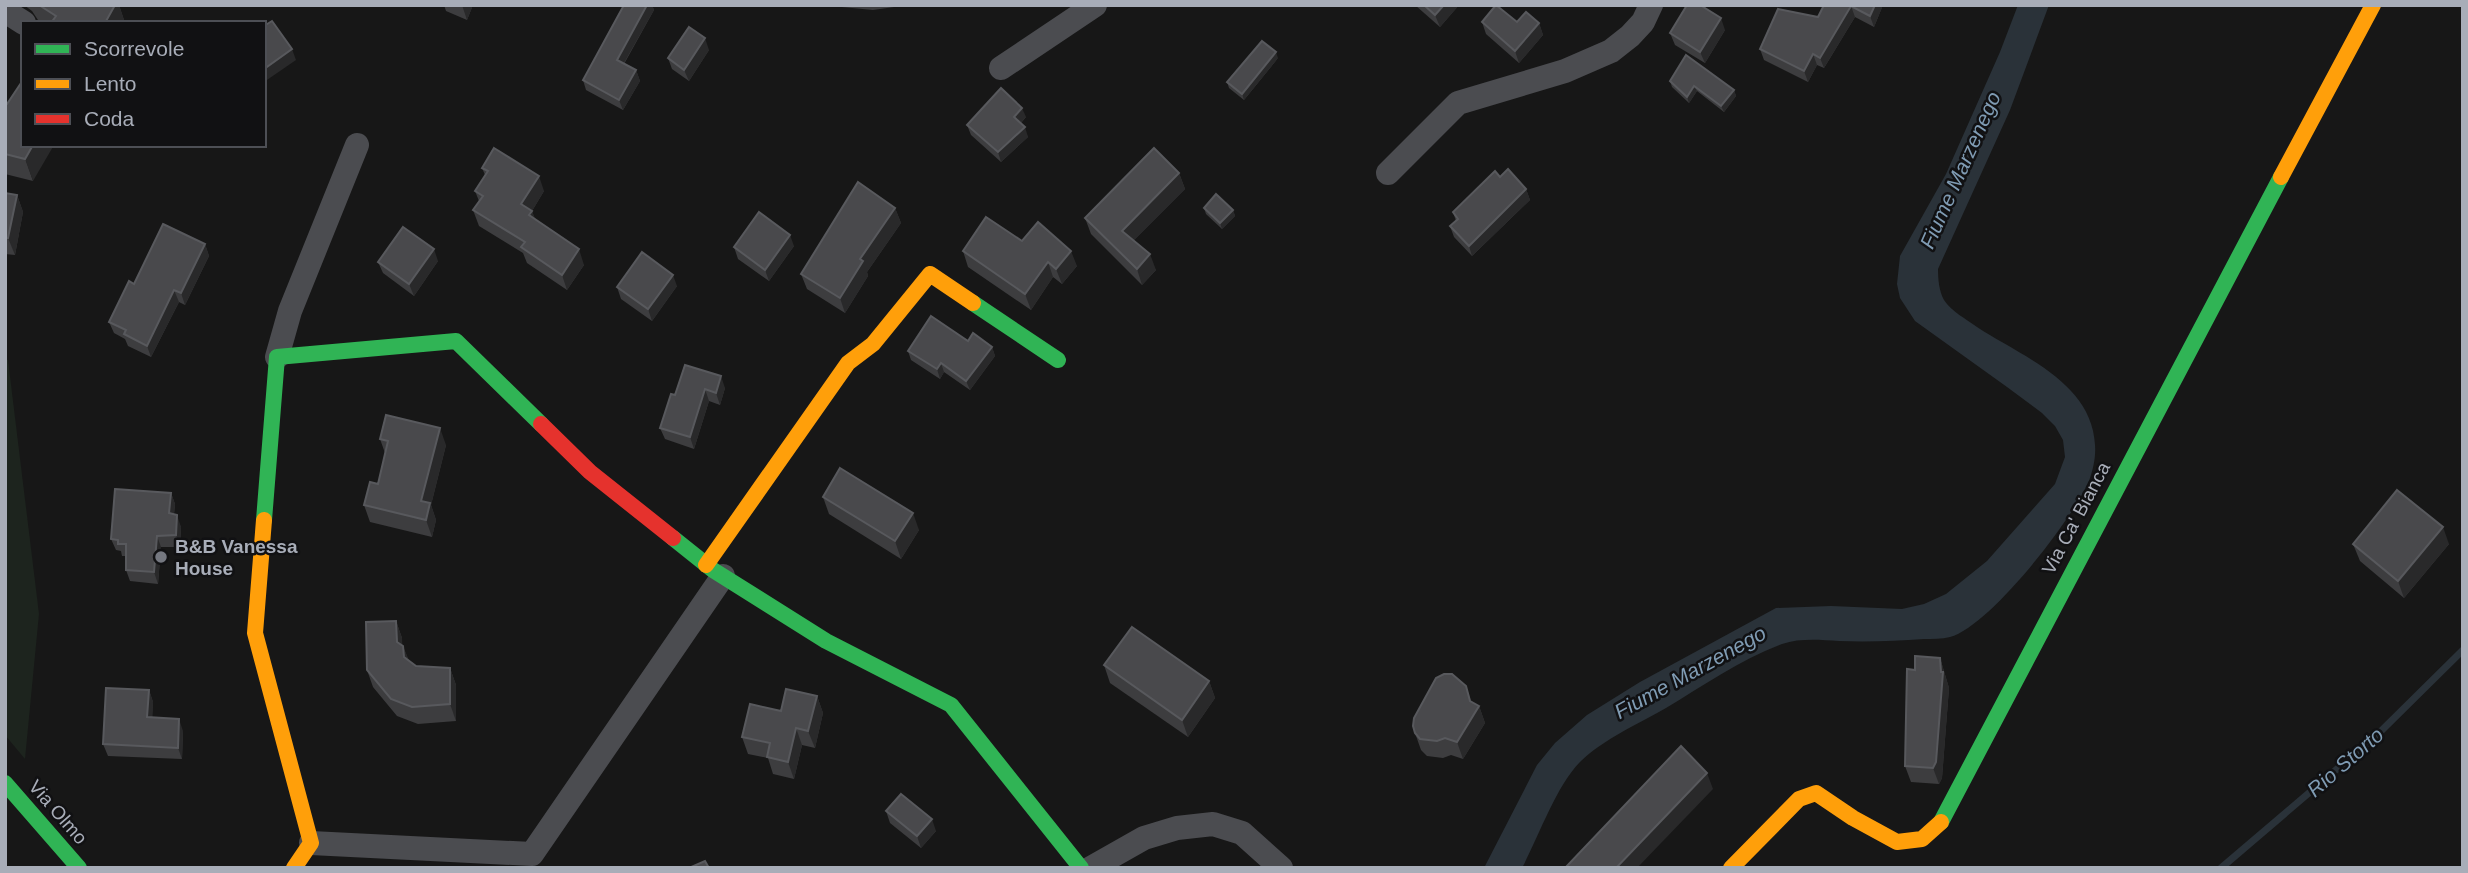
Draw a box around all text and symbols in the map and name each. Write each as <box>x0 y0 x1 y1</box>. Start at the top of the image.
legend <box>21 21 266 147</box>
text: Scorrevole <box>84 37 184 60</box>
text: Lento <box>84 72 137 95</box>
water label: Fiume Marzenego <box>1915 88 2005 252</box>
text: Coda <box>84 107 135 130</box>
street label: Via Ca' Bianca <box>2038 458 2115 578</box>
place label: B&B Vanessa House <box>175 536 298 579</box>
marker: B&B Vanessa House <box>153 549 169 565</box>
water label: Fiume Marzenego <box>1610 621 1770 723</box>
water label: Rio Storto <box>2302 722 2388 801</box>
street label: Via Olmo <box>25 776 91 848</box>

